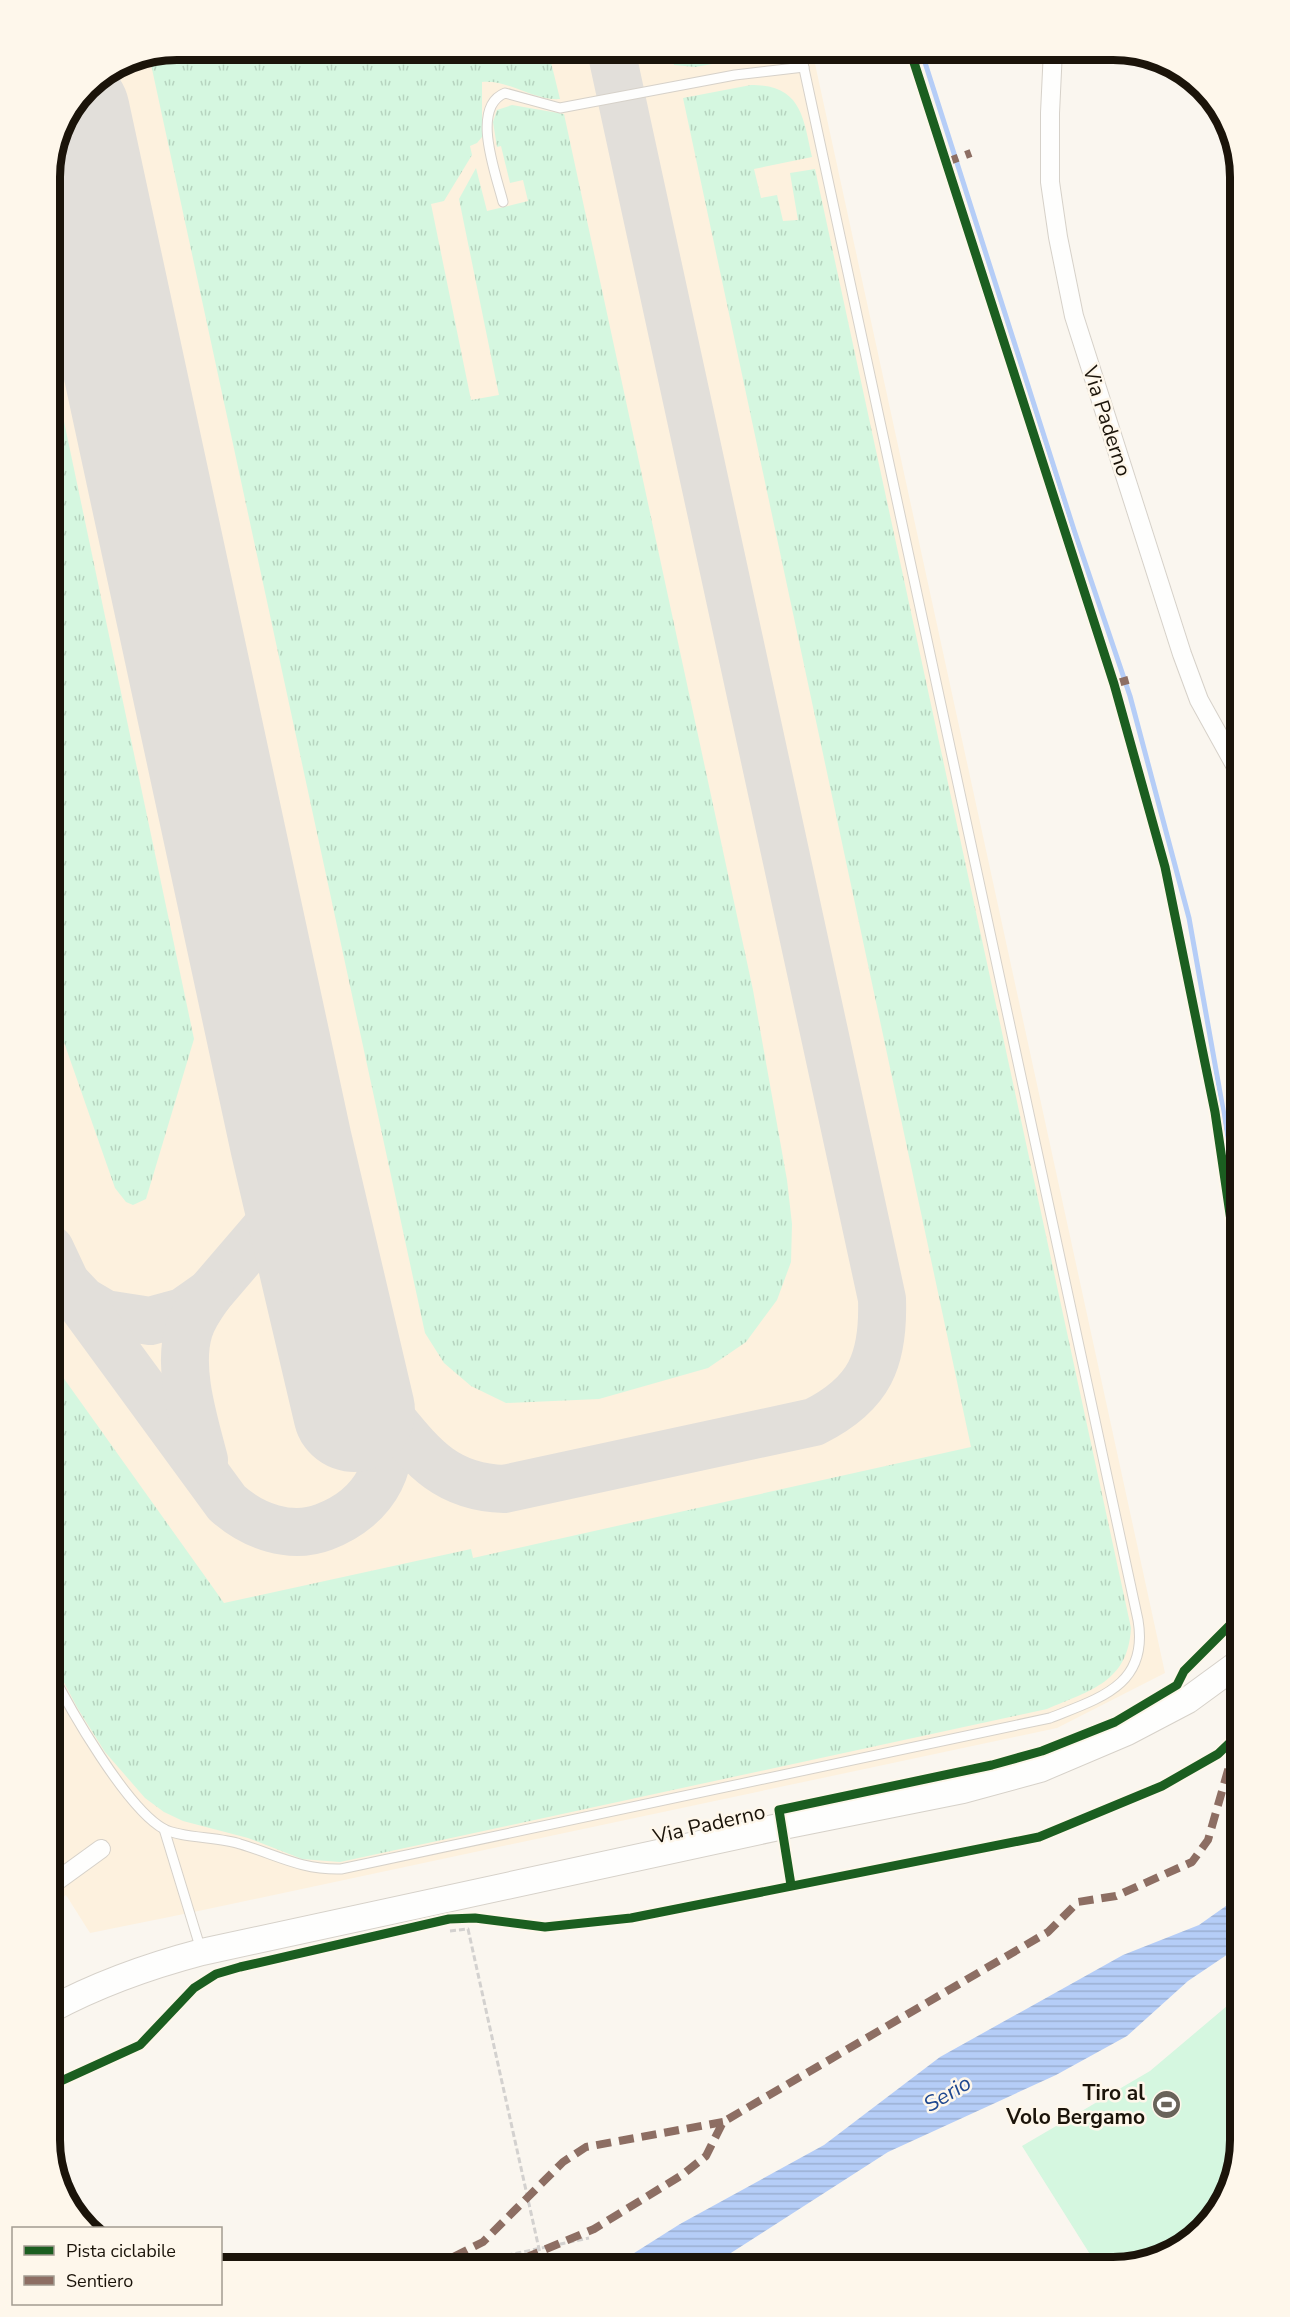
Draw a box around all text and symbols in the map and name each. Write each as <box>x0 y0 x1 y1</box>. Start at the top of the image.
street label: Via Paderno <box>1076 361 1138 480</box>
street label: Via Paderno <box>649 1797 768 1851</box>
water label: Serio <box>918 2068 977 2120</box>
place label: Tiro al Volo Bergamo <box>1005 2079 1145 2131</box>
sports icon: Tiro al Volo Bergamo <box>1150 2089 1182 2121</box>
legend <box>12 2227 222 2305</box>
text: Pista ciclabile <box>66 2239 176 2263</box>
text: Sentiero <box>66 2269 133 2293</box>

